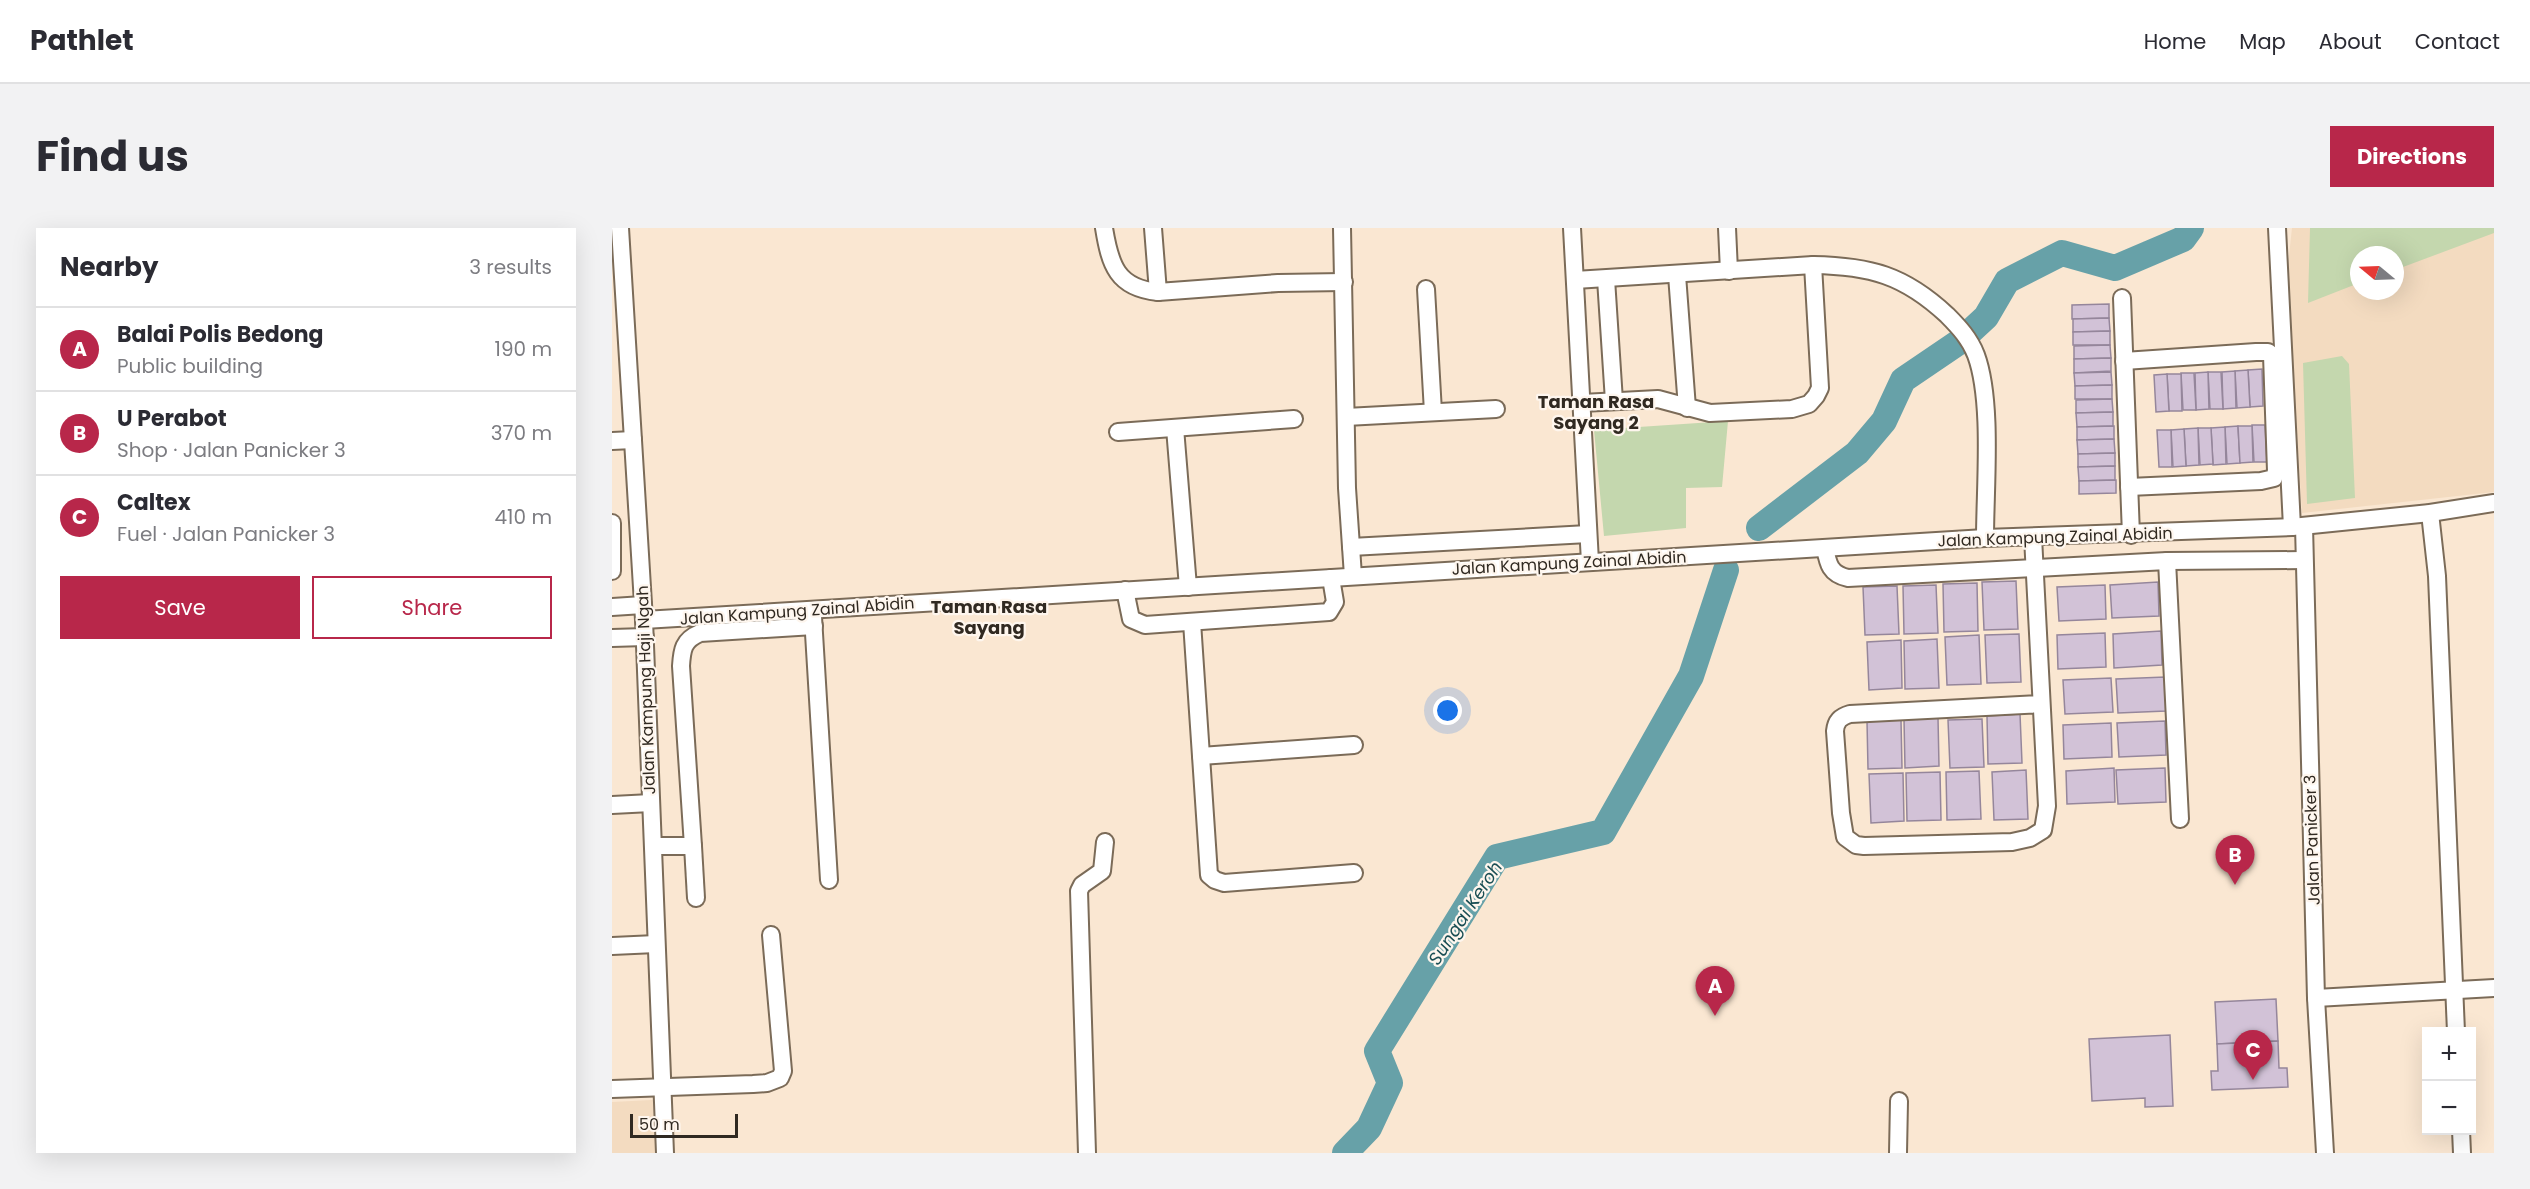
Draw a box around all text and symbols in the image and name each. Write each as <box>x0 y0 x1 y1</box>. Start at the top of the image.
text: Pathlet <box>30 21 134 60</box>
text: Home <box>2144 27 2206 56</box>
text: Map <box>2239 27 2286 56</box>
text: About <box>2319 27 2382 56</box>
text: Contact <box>2415 27 2500 56</box>
button: Directions <box>2330 126 2494 187</box>
text: Find us <box>36 127 189 186</box>
north arrow <box>2350 246 2404 300</box>
text: Nearby <box>60 249 158 285</box>
text: 3 results <box>469 253 552 281</box>
text: Balai Polis Bedong <box>117 319 323 350</box>
text: A <box>72 335 87 363</box>
text: 190 m <box>495 335 552 363</box>
text: Public building <box>117 352 263 380</box>
district label: Taman Rasa Sayang 2 <box>1538 389 1654 435</box>
text: U Perabot <box>117 403 227 434</box>
text: B <box>73 419 86 447</box>
text: 370 m <box>491 419 552 447</box>
text: Shop · Jalan Panicker 3 <box>117 436 346 464</box>
text: Caltex <box>117 487 191 518</box>
text: C <box>72 503 87 531</box>
text: 410 m <box>495 503 552 531</box>
text: Fuel · Jalan Panicker 3 <box>117 520 335 548</box>
street label: Jalan Kampung Zainal Abidin <box>1937 521 2173 553</box>
street label: Jalan Kampung Zainal Abidin <box>1451 545 1687 581</box>
button: Save <box>60 576 300 639</box>
button: Share <box>312 576 552 639</box>
street label: Jalan Kampung Haji Ngah <box>631 585 661 795</box>
street label: Jalan Kampung Zainal Abidin <box>679 591 915 631</box>
district label: Taman Rasa Sayang <box>931 594 1047 640</box>
your location <box>1433 696 1462 725</box>
street label: Jalan Panicker 3 <box>2298 774 2326 906</box>
pin: B <box>2216 836 2254 885</box>
water label: Sungai Keroh <box>1422 856 1508 970</box>
pin: A <box>1696 966 1734 1016</box>
map controls <box>2422 1027 2476 1135</box>
button: + <box>2422 1027 2476 1081</box>
pin: C <box>2234 1030 2272 1080</box>
button: − <box>2422 1081 2476 1135</box>
scale bar <box>630 1111 738 1138</box>
text: 50 m <box>639 1113 680 1136</box>

